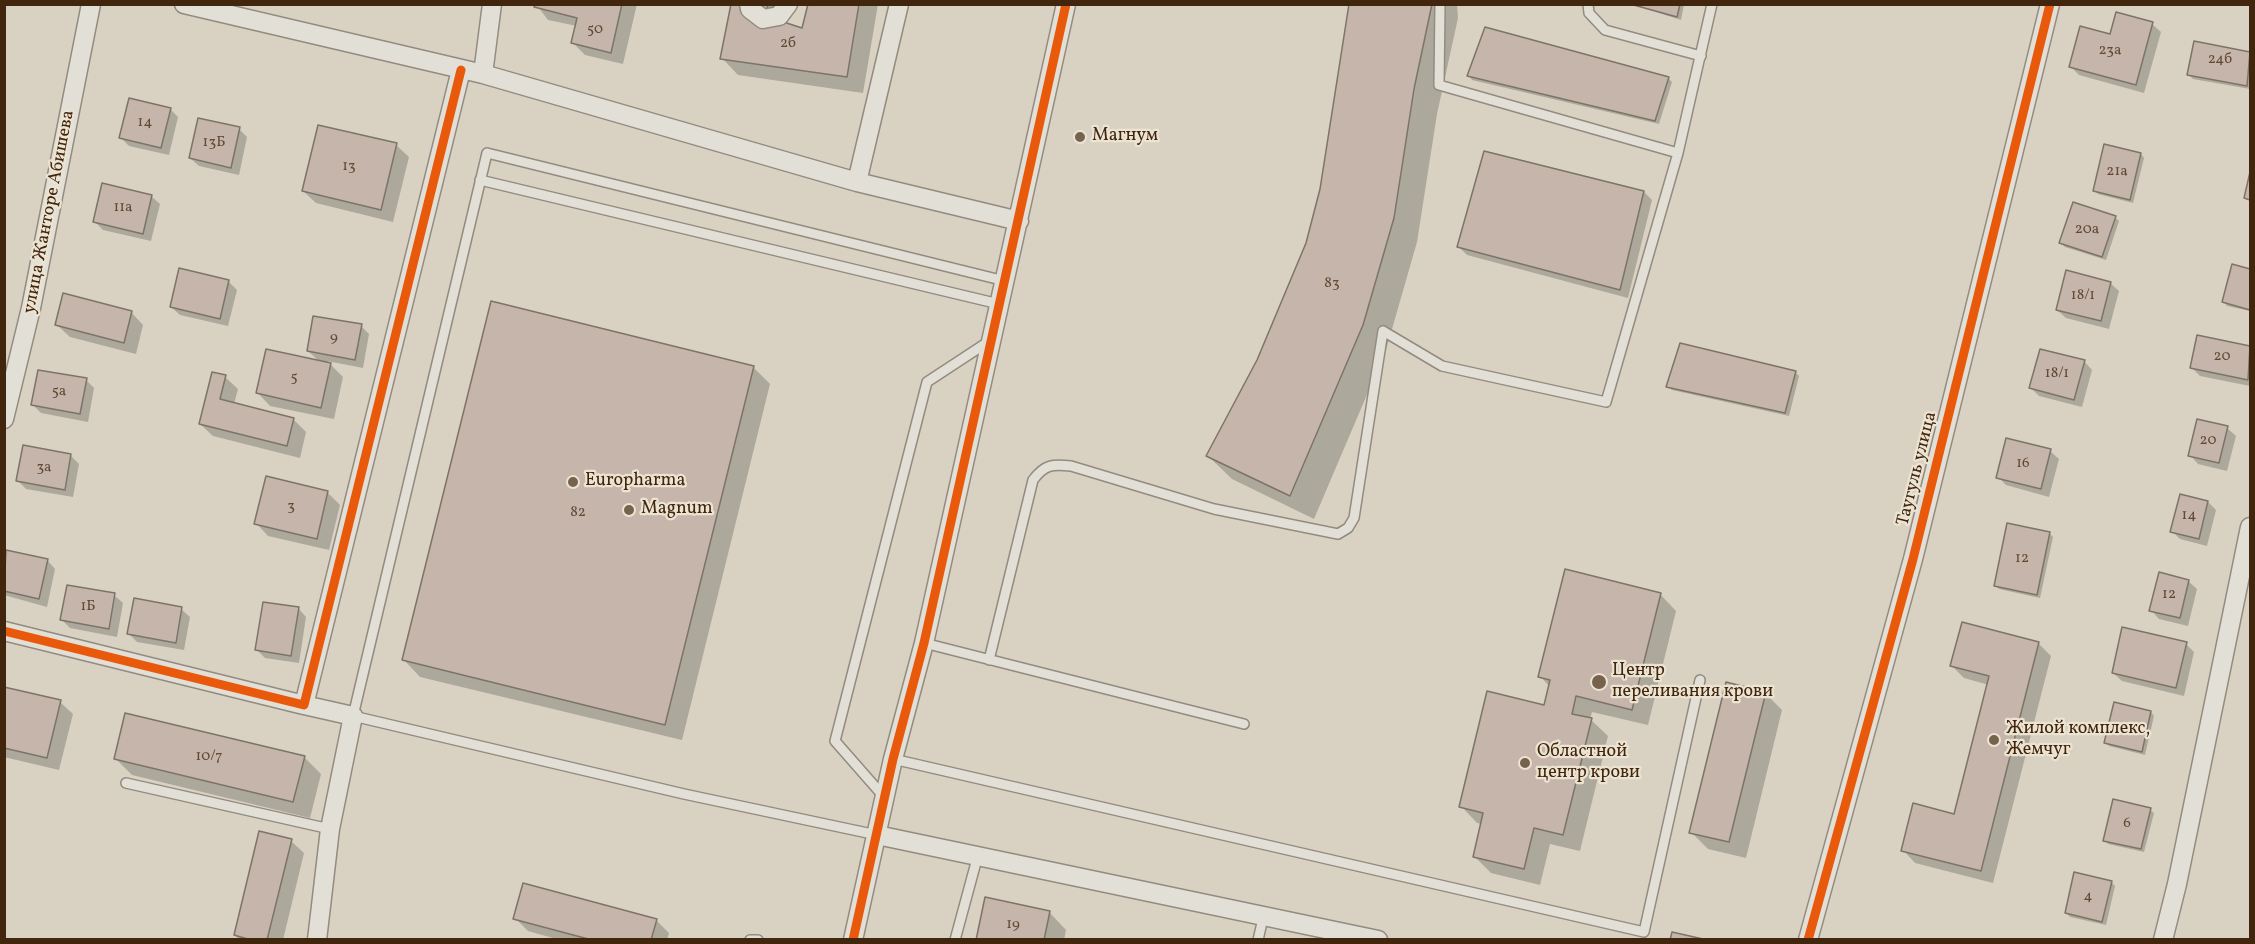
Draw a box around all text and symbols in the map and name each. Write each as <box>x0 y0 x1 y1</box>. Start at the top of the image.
house number: 50 <box>587 21 603 39</box>
house number: 2б <box>780 35 796 53</box>
house number: 23а <box>2099 42 2121 60</box>
house number: 24б <box>2208 51 2232 69</box>
street label: улица Жанторе Абишева <box>20 108 80 316</box>
house number: 14 <box>138 114 152 132</box>
place label: Магнум <box>1092 126 1158 148</box>
marker: Магнум <box>1073 130 1087 144</box>
house number: 13Б <box>203 134 225 152</box>
house number: 13 <box>342 158 356 176</box>
house number: 21а <box>2106 163 2128 181</box>
house number: 11а <box>113 199 133 217</box>
house number: 20а <box>2075 221 2099 239</box>
house number: 83 <box>1324 275 1340 293</box>
house number: 18/1 <box>2071 287 2095 305</box>
house number: 9 <box>330 329 338 347</box>
house number: 20 <box>2214 348 2230 366</box>
house number: 18/1 <box>2045 365 2069 383</box>
house number: 5 <box>290 369 298 387</box>
house number: 5а <box>52 383 66 401</box>
street label: Таугуль улица <box>1893 410 1943 528</box>
house number: 20 <box>2200 432 2216 450</box>
house number: 16 <box>2016 455 2030 473</box>
house number: 3а <box>36 459 52 477</box>
place label: Europharma <box>585 471 685 493</box>
marker: Europharma <box>566 475 580 489</box>
house number: 3 <box>287 498 295 516</box>
place label: Magnum <box>641 499 713 521</box>
marker: Magnum <box>622 503 636 517</box>
house number: 82 <box>570 504 586 522</box>
house number: 14 <box>2182 507 2196 525</box>
house number: 12 <box>2015 550 2029 568</box>
house number: 12 <box>2162 586 2176 604</box>
house number: 1Б <box>80 598 96 616</box>
place label: Центр переливания крови <box>1612 661 1773 704</box>
marker: Центр переливания крови <box>1590 673 1608 691</box>
place label: Жилой комплекс, Жемчуг <box>2006 719 2150 762</box>
marker: Жилой комплекс, Жемчуг <box>1987 733 2001 747</box>
place label: Областной центр крови <box>1537 742 1640 784</box>
house number: 10/7 <box>195 748 223 766</box>
marker: Областной центр крови <box>1518 756 1532 770</box>
house number: 6 <box>2123 815 2131 833</box>
house number: 4 <box>2084 888 2092 906</box>
house number: 19 <box>1006 916 1020 934</box>

